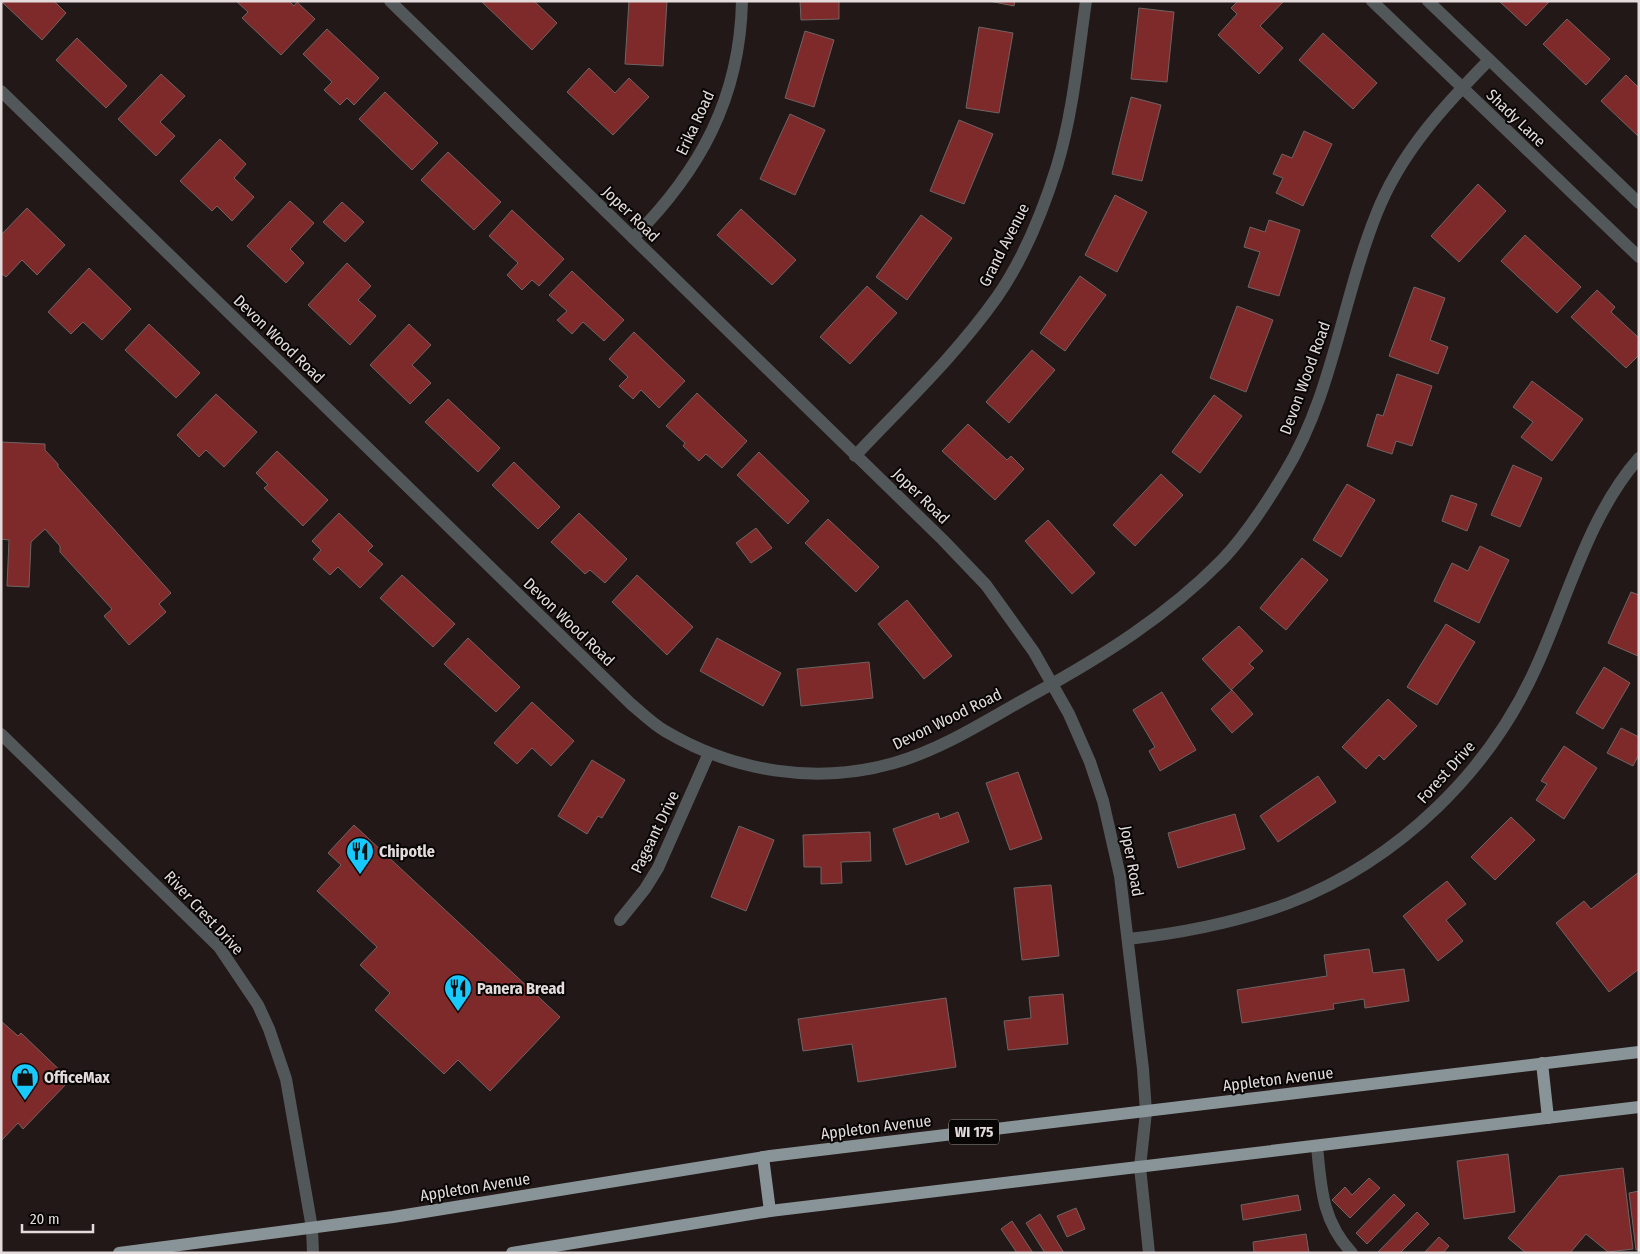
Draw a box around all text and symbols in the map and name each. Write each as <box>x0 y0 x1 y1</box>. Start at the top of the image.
street label: Shady Lane <box>1482 85 1550 151</box>
street label: Erika Road <box>672 88 718 158</box>
street label: Joper Road <box>599 182 663 246</box>
street label: Grand Avenue <box>975 200 1033 290</box>
street label: Devon Wood Road <box>230 291 328 387</box>
street label: Devon Wood Road <box>1276 319 1334 437</box>
street label: Joper Road <box>889 464 953 528</box>
street label: Devon Wood Road <box>520 574 618 670</box>
street label: Devon Wood Road <box>889 684 1005 754</box>
street label: Forest Drive <box>1413 737 1479 807</box>
street label: Pageant Drive <box>627 788 683 876</box>
street label: Joper Road <box>1116 824 1148 898</box>
restaurant icon: Chipotle <box>345 836 375 875</box>
place label: Chipotle <box>379 842 435 861</box>
street label: River Crest Drive <box>160 867 248 959</box>
restaurant icon: Panera Bread <box>443 973 473 1012</box>
place label: Panera Bread <box>477 979 565 998</box>
shop icon: OfficeMax <box>10 1062 40 1101</box>
street label: Appleton Avenue <box>1222 1063 1334 1095</box>
place label: OfficeMax <box>44 1068 110 1087</box>
street label: Appleton Avenue <box>820 1111 932 1143</box>
road number: WI 175 <box>949 1120 999 1144</box>
street label: Appleton Avenue <box>419 1169 531 1205</box>
scale bar <box>22 1202 94 1234</box>
text: 20 m <box>30 1210 60 1228</box>

